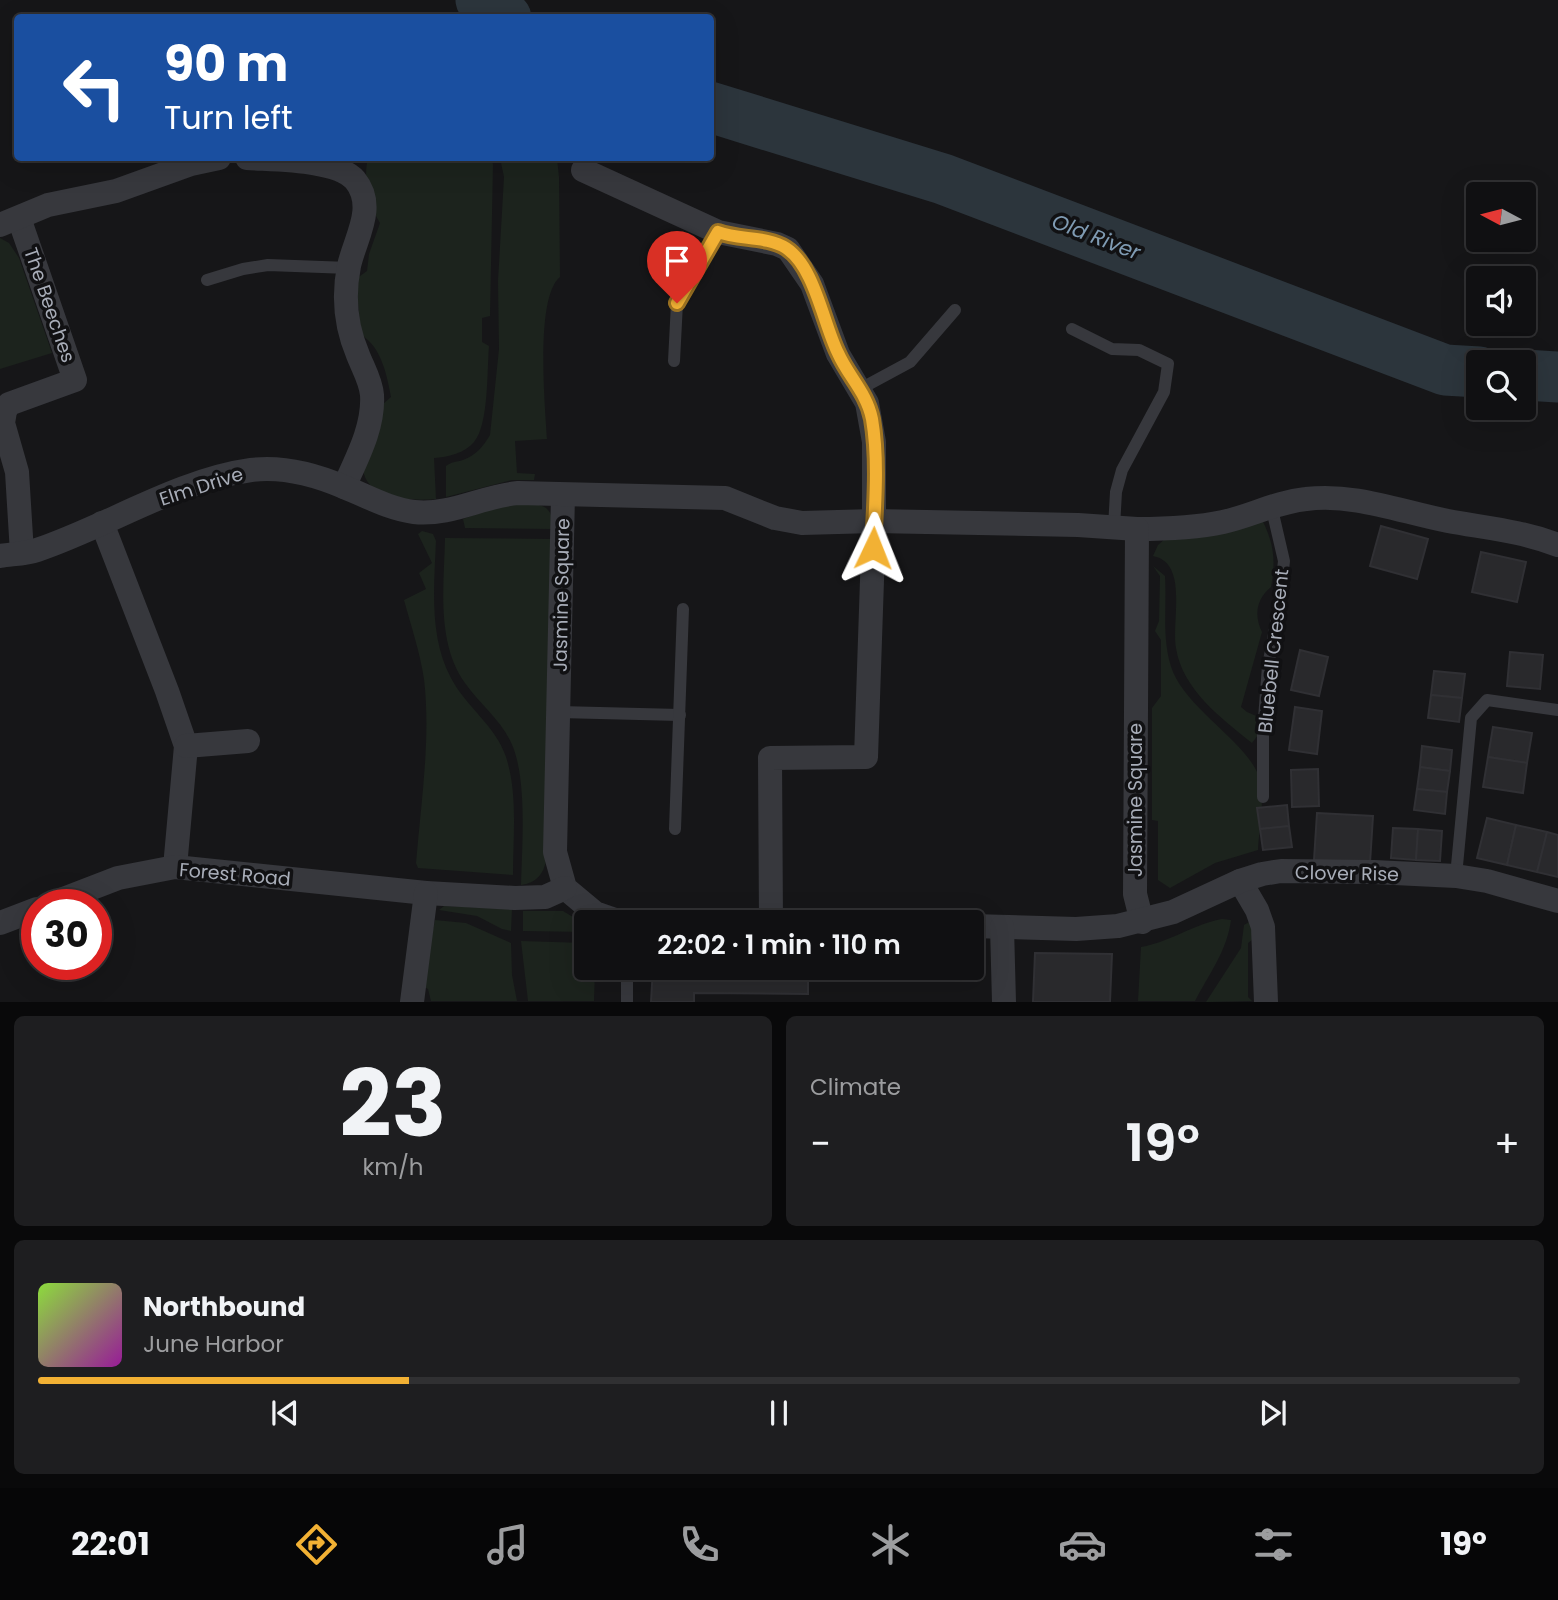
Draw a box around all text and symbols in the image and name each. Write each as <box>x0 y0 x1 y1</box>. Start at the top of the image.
text: 90 m <box>164 30 288 98</box>
icon: left <box>49 42 140 133</box>
text: Turn left <box>164 95 293 140</box>
north arrow <box>1466 182 1536 252</box>
map controls <box>1466 182 1536 420</box>
water label: Old River <box>1048 206 1146 267</box>
pin <box>647 231 707 303</box>
icon: arrive <box>658 242 696 280</box>
street label: The Beeches <box>17 244 82 366</box>
button: sound <box>1466 266 1536 336</box>
button: search <box>1466 350 1536 420</box>
street label: Elm Drive <box>156 460 247 513</box>
position arrow <box>836 511 910 585</box>
street label: Jasmine Square <box>547 518 576 672</box>
street label: Bluebell Crescent <box>1251 567 1296 735</box>
street label: Jasmine Square <box>1122 723 1149 877</box>
street label: Forest Road <box>178 856 292 893</box>
street label: Clover Rise <box>1295 859 1399 888</box>
speed limit sign: 30 <box>21 889 112 980</box>
text: 22:02 · 1 min · 110 m <box>657 927 901 963</box>
text: 23 <box>339 1040 447 1168</box>
text: Climate <box>810 1071 901 1103</box>
text: 19° <box>1125 1106 1200 1179</box>
text: − <box>810 1117 831 1170</box>
text: + <box>1494 1117 1520 1170</box>
text: km/h <box>362 1151 424 1183</box>
text: Northbound <box>143 1289 305 1325</box>
text: June Harbor <box>143 1328 284 1360</box>
icon: previous <box>266 1394 304 1432</box>
icon: pause <box>760 1394 798 1432</box>
icon: next <box>1254 1394 1292 1432</box>
icon: directions <box>292 1520 341 1569</box>
icon: music <box>483 1520 532 1569</box>
icon: phone <box>675 1520 724 1569</box>
icon: climate <box>866 1520 915 1569</box>
icon: car <box>1058 1520 1107 1569</box>
icon: filters <box>1249 1520 1298 1569</box>
text: 22:01 <box>71 1521 150 1566</box>
text: 19° <box>1440 1521 1487 1566</box>

